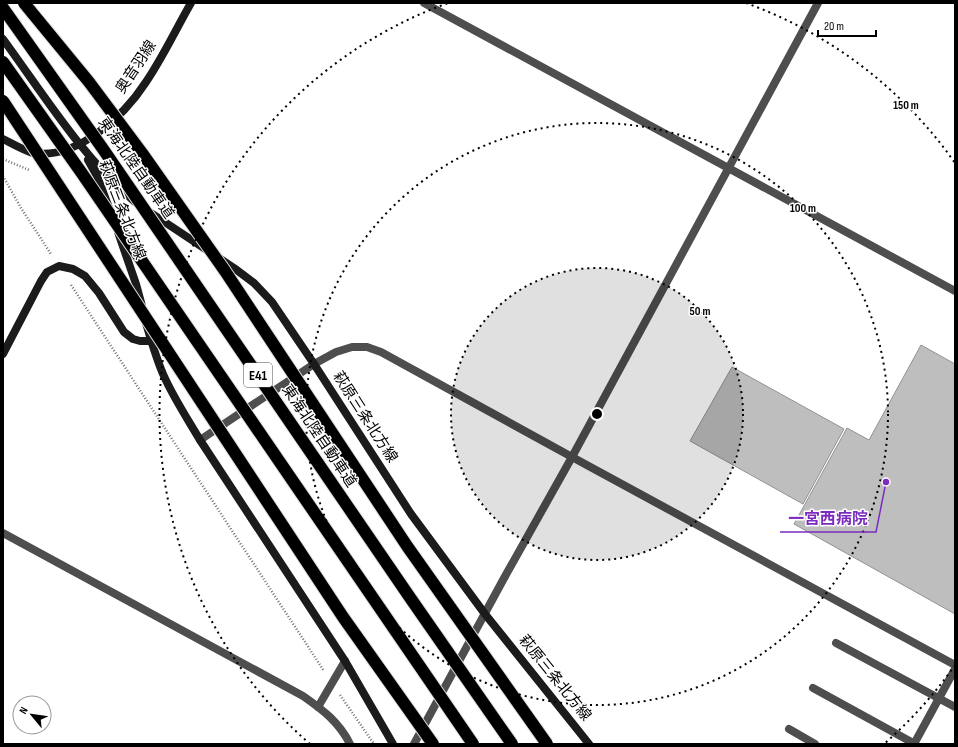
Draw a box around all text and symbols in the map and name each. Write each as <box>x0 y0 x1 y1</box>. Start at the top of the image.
scale bar <box>818 12 876 38</box>
text: 20 m <box>824 19 844 34</box>
street label: 奥音羽線 <box>111 37 161 97</box>
text: 150 m <box>893 98 919 113</box>
street label: 東海北陸自動車道 <box>94 113 178 223</box>
street label: 萩原三条北方線 <box>94 158 150 262</box>
text: 100 m <box>790 201 816 216</box>
text: 50 m <box>690 304 710 319</box>
road number: E41 <box>244 363 272 387</box>
street label: 萩原三条北方線 <box>328 368 402 466</box>
street label: 東海北陸自動車道 <box>278 381 360 491</box>
centre of rings <box>590 407 604 421</box>
callout: 一宮西病院 <box>780 504 876 532</box>
text: 一宮西病院 <box>788 510 868 529</box>
street label: 萩原三条北方線 <box>515 631 595 725</box>
north arrow <box>12 695 52 735</box>
text: N <box>17 705 31 716</box>

